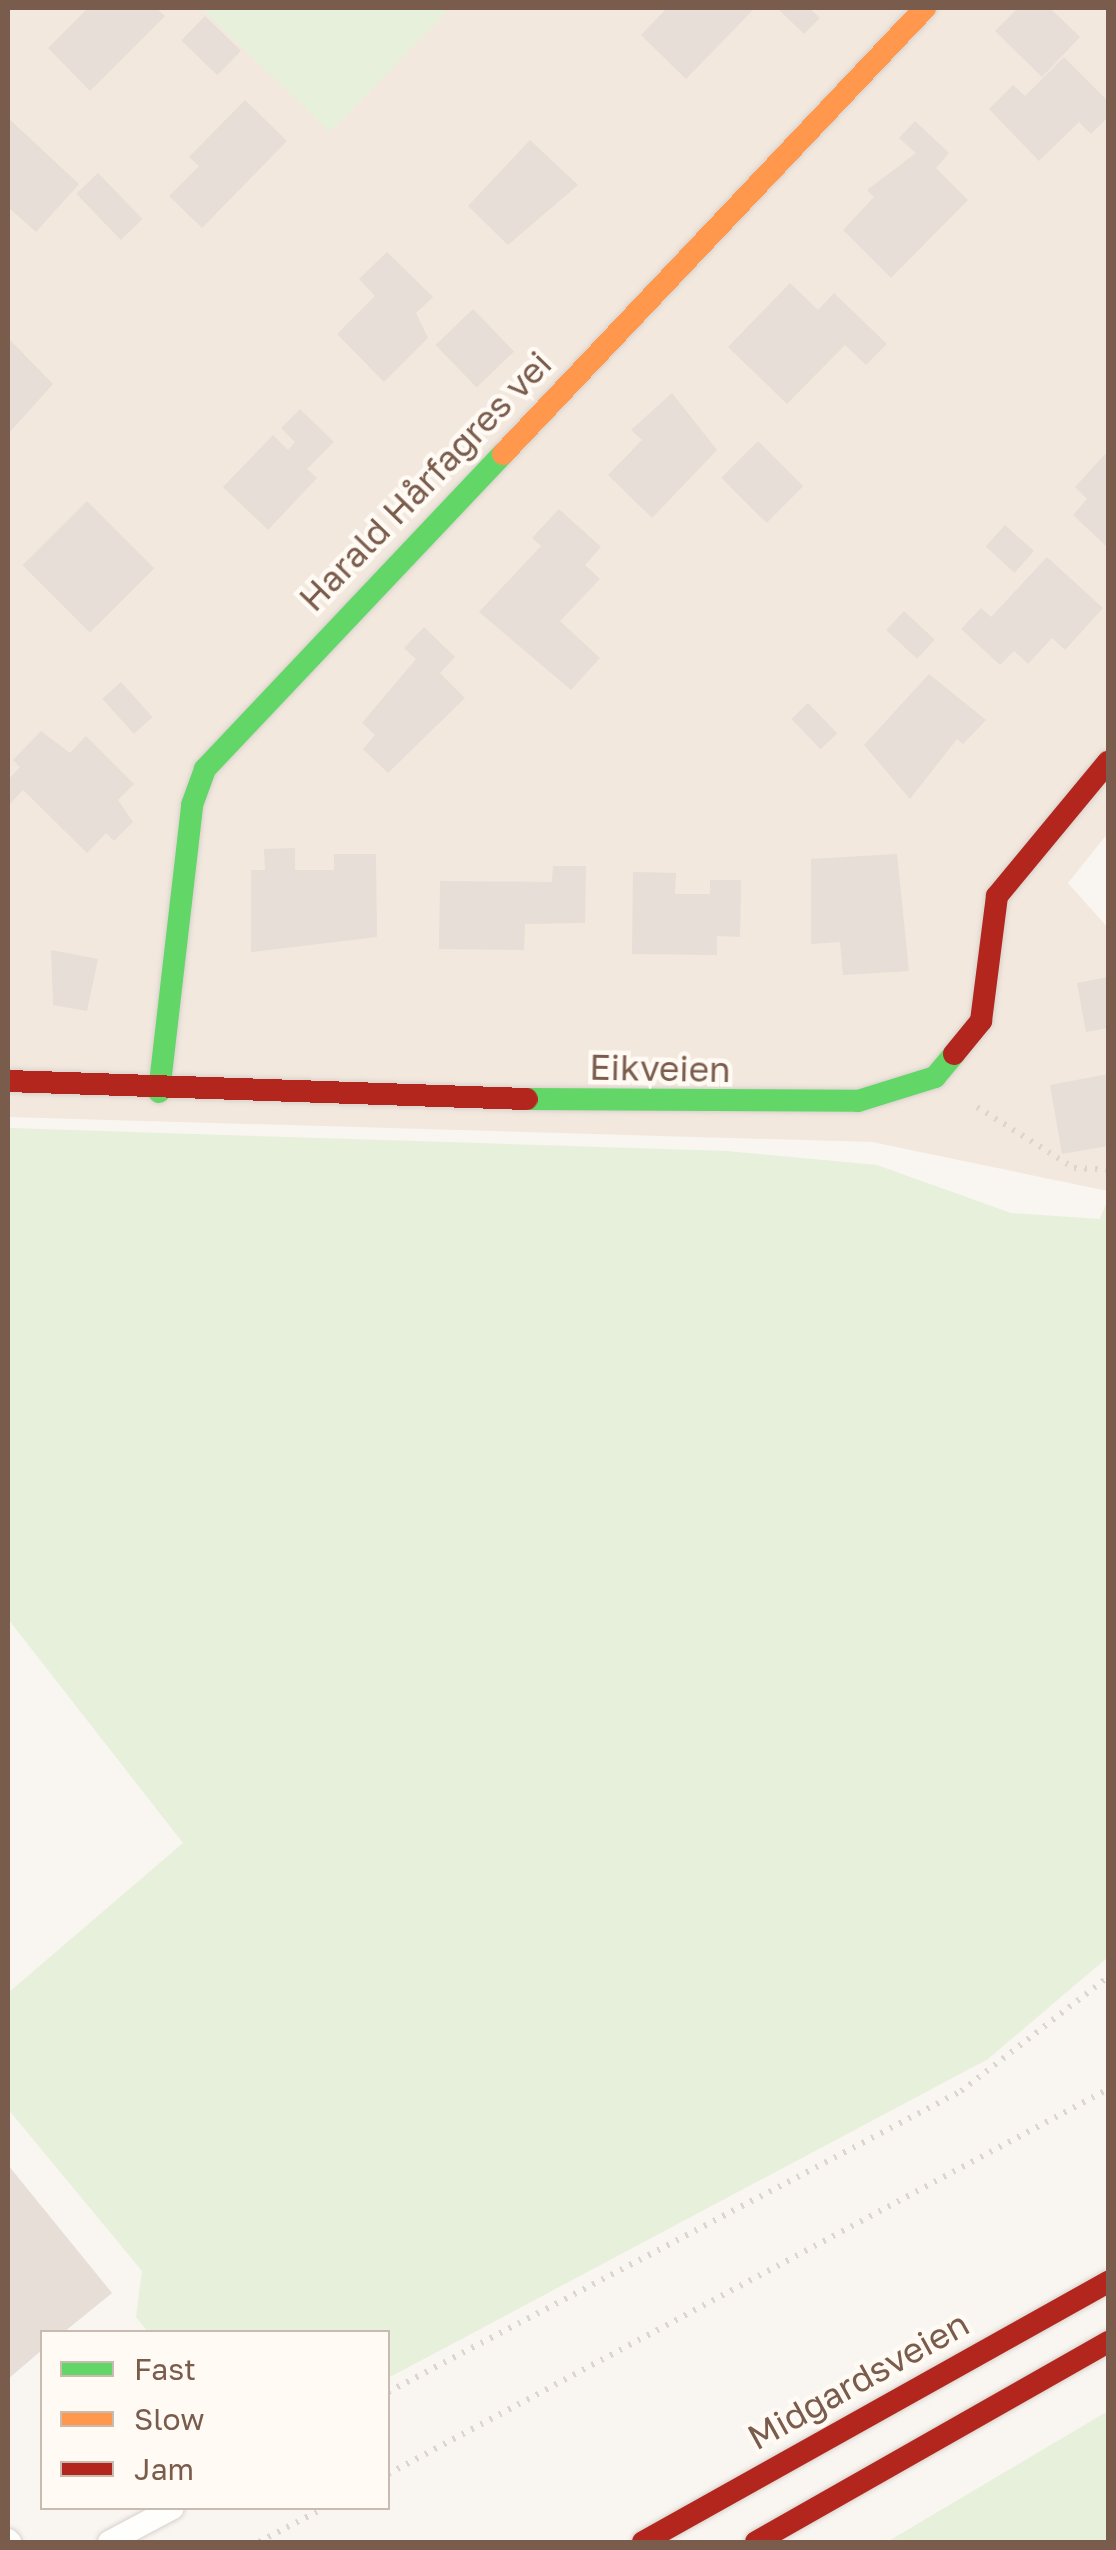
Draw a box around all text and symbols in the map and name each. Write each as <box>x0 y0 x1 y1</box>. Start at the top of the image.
street label: Harald Hårfagres vei <box>290 343 560 619</box>
street label: Eikveien <box>589 1046 731 1090</box>
street label: Midgardsveien <box>740 2302 976 2458</box>
legend <box>40 2330 390 2510</box>
text: Fast <box>134 2351 196 2387</box>
text: Slow <box>134 2401 205 2437</box>
text: Jam <box>134 2451 194 2487</box>

